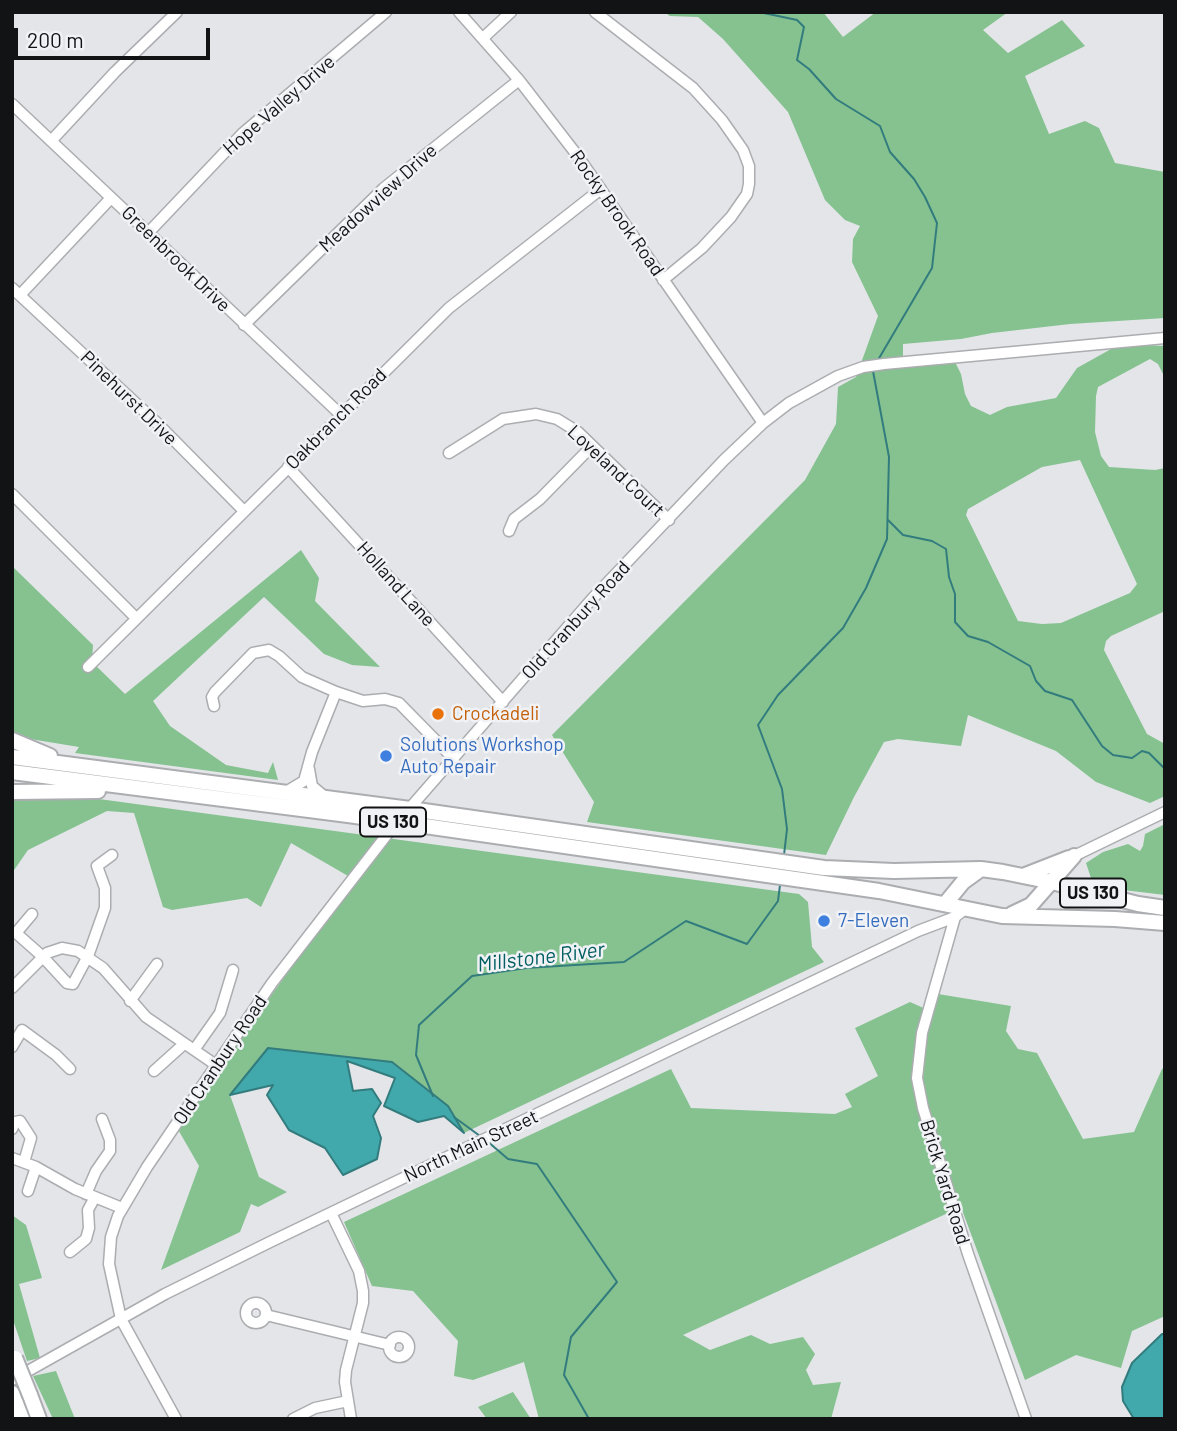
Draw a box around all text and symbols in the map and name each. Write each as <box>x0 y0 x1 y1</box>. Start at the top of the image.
scale bar <box>18 14 214 58</box>
text: 200 m <box>27 27 84 52</box>
street label: Hope Valley Drive <box>218 50 340 160</box>
street label: Meadowview Drive <box>314 139 442 257</box>
street label: Rocky Brook Road <box>565 146 669 280</box>
street label: Greenbrook Drive <box>117 201 235 317</box>
street label: Pinehurst Drive <box>76 346 182 450</box>
street label: Oakbranch Road <box>281 364 391 474</box>
street label: Loveland Court <box>563 420 669 522</box>
street label: Holland Lane <box>352 537 440 631</box>
street label: Old Cranbury Road <box>517 556 635 684</box>
place label: Crockadeli <box>452 703 539 725</box>
marker: Crockadeli <box>430 706 446 722</box>
place label: Solutions Workshop Auto Repair <box>400 734 564 778</box>
marker: Solutions Workshop Auto Repair <box>378 748 394 764</box>
road number: US 130 <box>360 808 426 836</box>
road number: US 130 <box>1060 878 1126 908</box>
place label: 7-Eleven <box>838 910 909 932</box>
marker: 7-Eleven <box>816 913 832 929</box>
water label: Millstone River <box>476 937 606 977</box>
street label: Old Cranbury Road <box>168 991 272 1129</box>
street label: North Main Street <box>400 1105 542 1187</box>
street label: Brick Yard Road <box>915 1117 975 1247</box>

